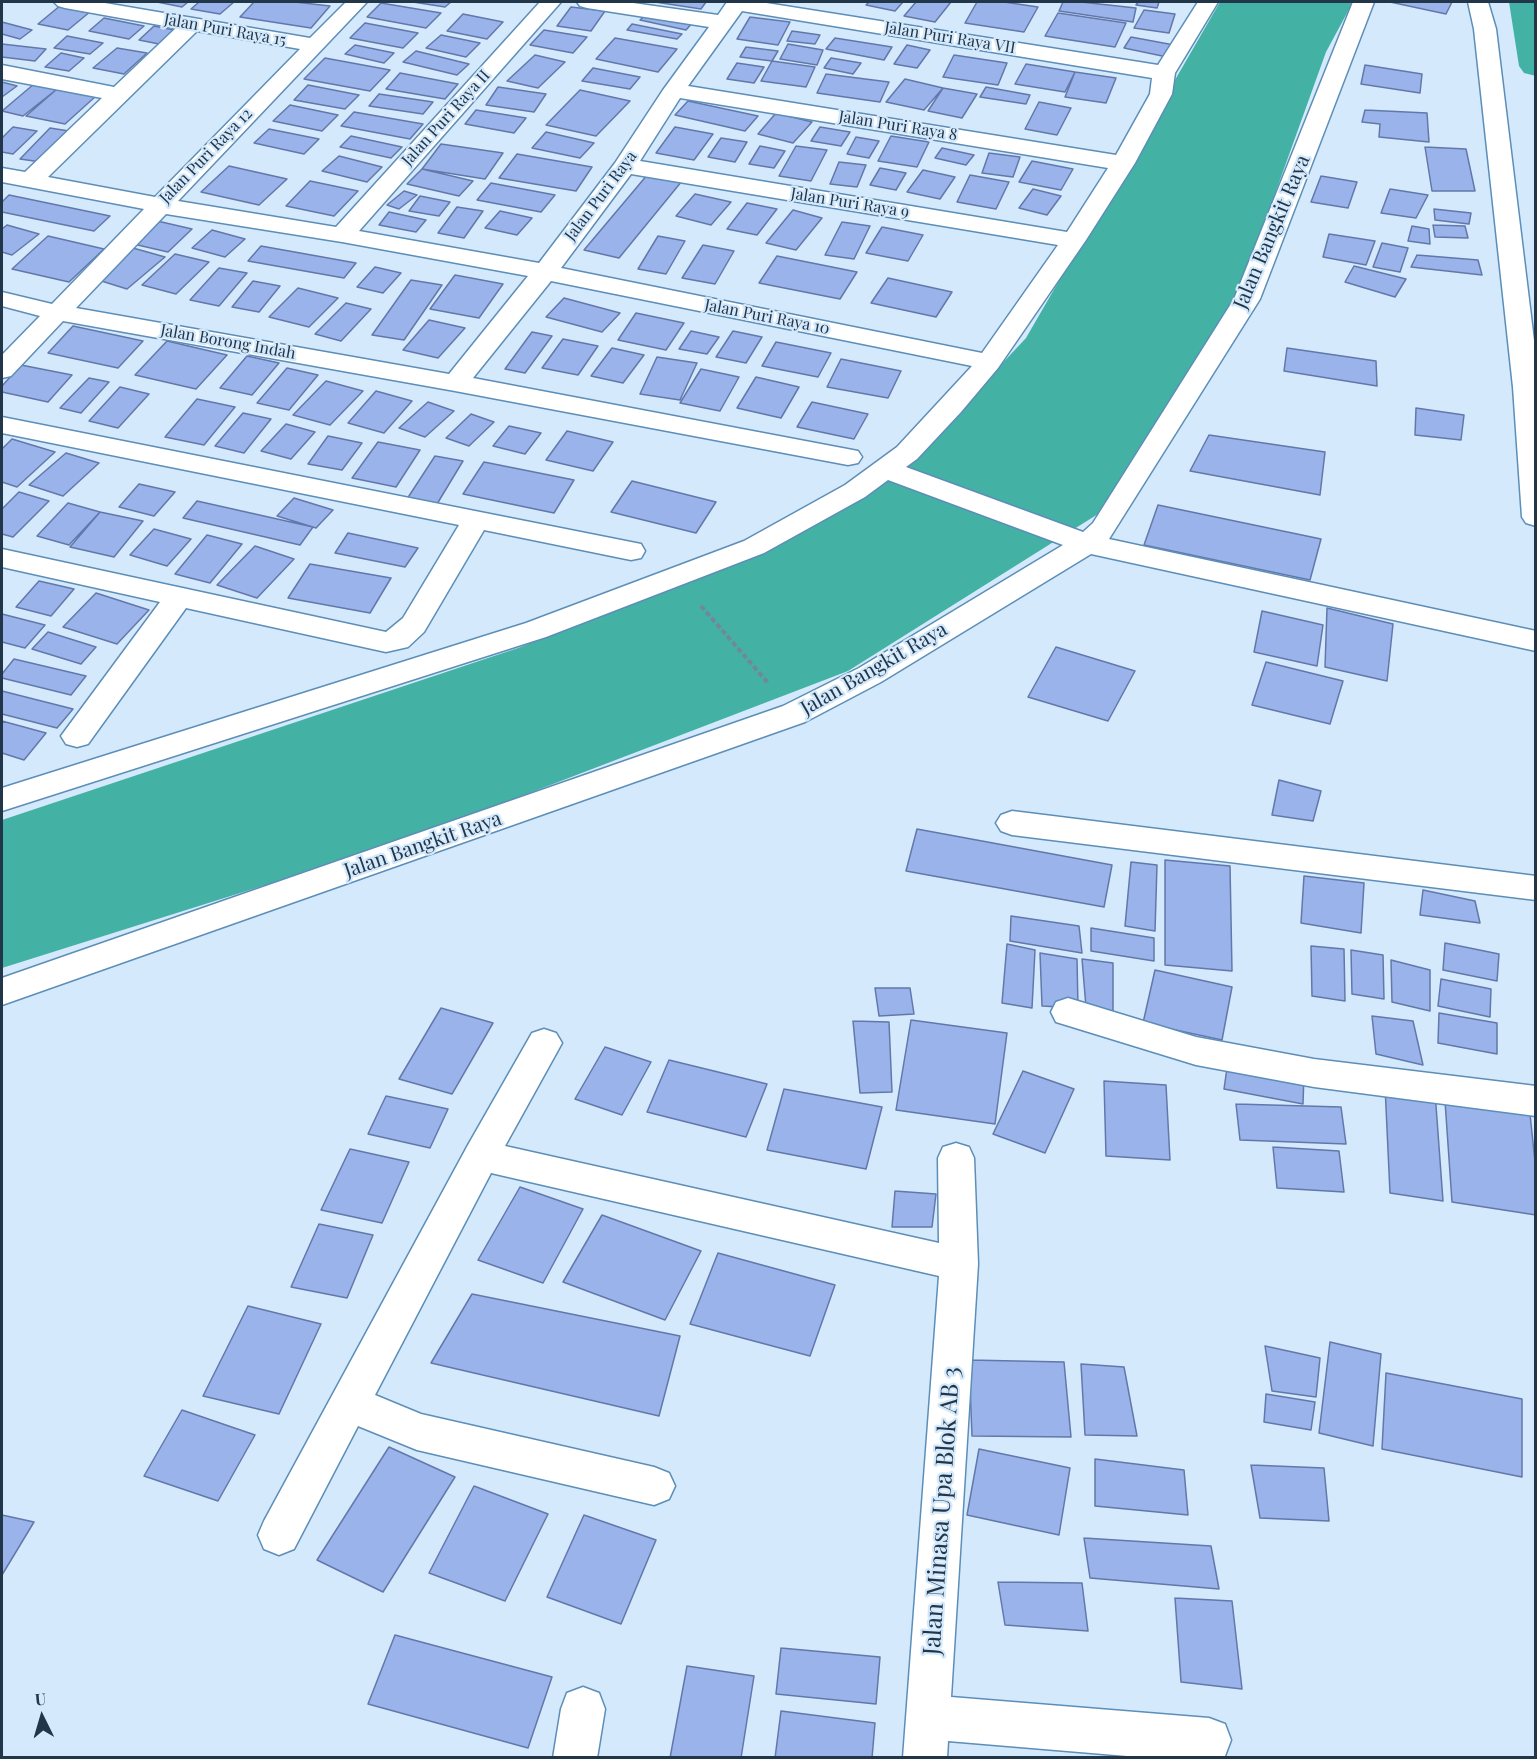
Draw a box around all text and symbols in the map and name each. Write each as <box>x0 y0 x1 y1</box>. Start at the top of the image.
street label: Jalan Puri Raya 15 <box>162 10 288 50</box>
street label: Jalan Puri Raya VII <box>883 18 1017 58</box>
street label: Jalan Puri Raya II <box>398 66 494 170</box>
street label: Jalan Puri Raya 12 <box>156 104 256 208</box>
street label: Jalan Puri Raya 8 <box>837 107 959 145</box>
street label: Jalan Puri Raya <box>561 147 641 245</box>
street label: Jalan Bangkit Raya <box>1229 151 1315 313</box>
street label: Jalan Puri Raya 9 <box>789 184 911 222</box>
street label: Jalan Puri Raya 10 <box>703 295 831 339</box>
street label: Jalan Borong Indah <box>159 321 297 363</box>
street label: Jalan Bangkit Raya <box>797 617 951 721</box>
street label: Jalan Bangkit Raya <box>341 807 505 883</box>
street label: Jalan Minasa Upa Blok AB 3 <box>918 1366 966 1656</box>
north arrow <box>12 1687 72 1747</box>
text: U <box>34 1688 47 1710</box>

